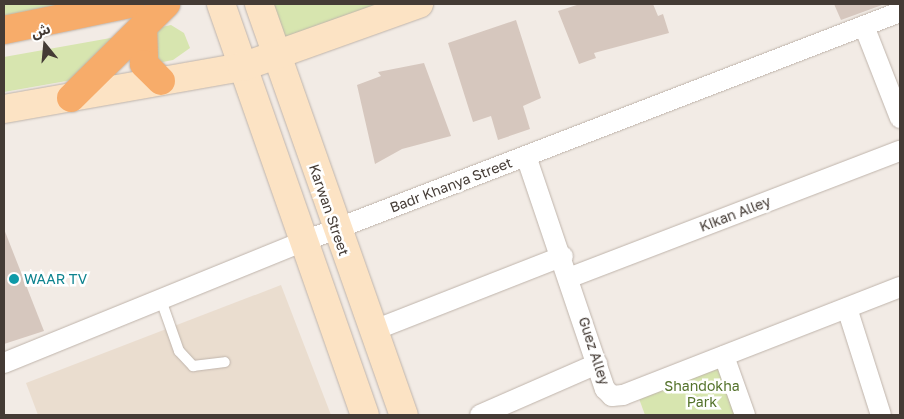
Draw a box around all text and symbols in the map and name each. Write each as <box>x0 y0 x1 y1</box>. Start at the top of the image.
text: ش <box>29 19 52 41</box>
north arrow <box>20 20 70 70</box>
street label: Badr Khanya Street <box>387 154 515 216</box>
street label: Karwan Street <box>305 162 353 258</box>
street label: Kikan Alley <box>697 193 773 235</box>
place label: WAAR TV <box>24 271 87 287</box>
marker: WAAR TV <box>8 273 20 285</box>
street label: Guez Alley <box>575 315 613 387</box>
park label: Shandokha Park <box>664 378 740 411</box>

